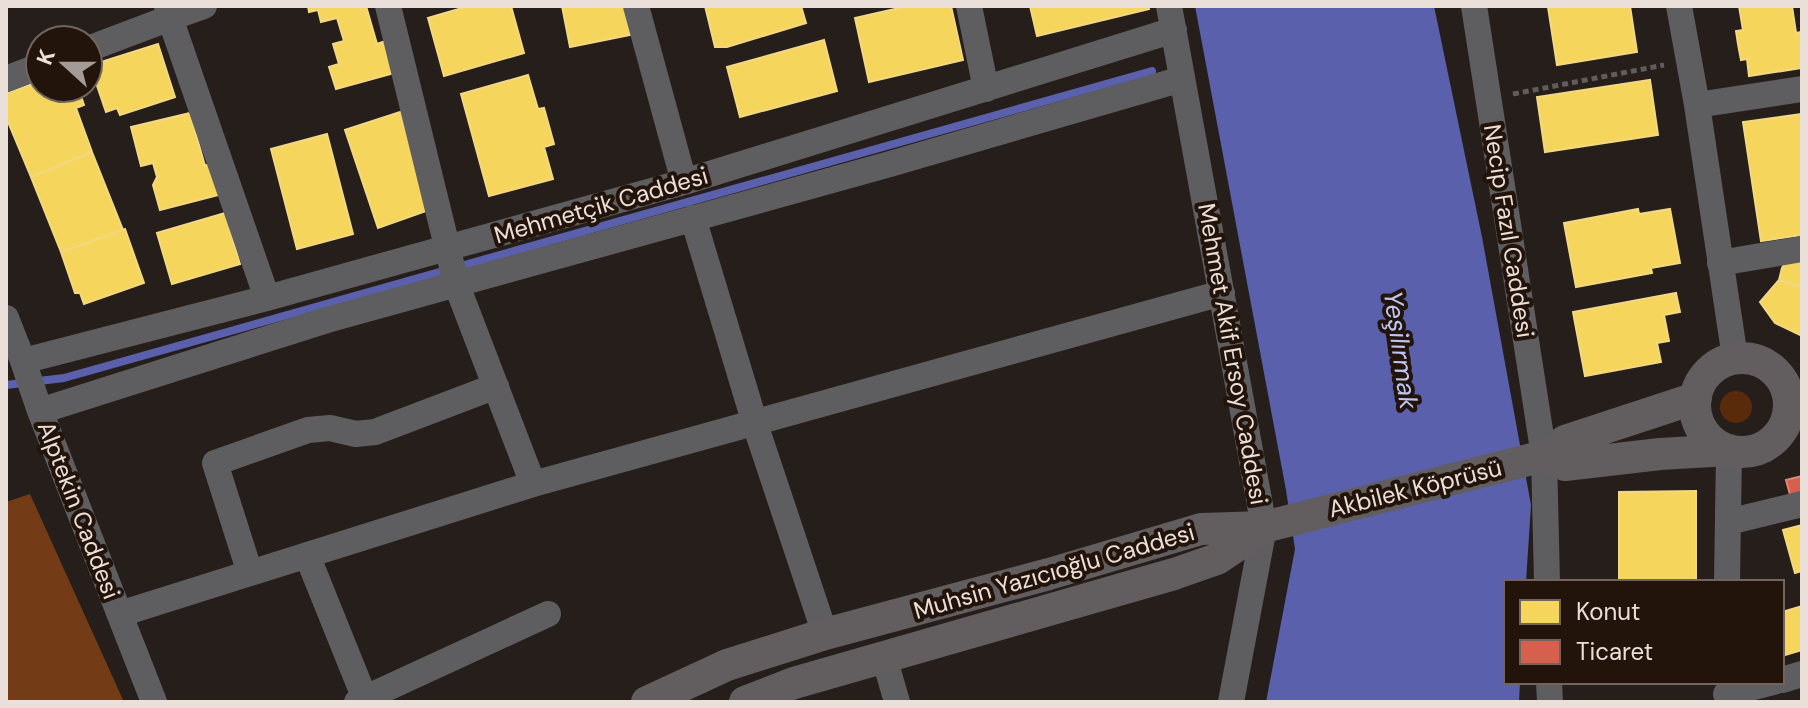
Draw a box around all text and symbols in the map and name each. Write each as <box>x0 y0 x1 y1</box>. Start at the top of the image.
north arrow <box>24 24 104 104</box>
text: K <box>30 45 62 69</box>
street label: Necip Fazıl Caddesi <box>1477 122 1541 340</box>
street label: Mehmetçik Caddesi <box>490 160 712 250</box>
street label: Mehmet Akif Ersoy Caddesi <box>1191 201 1275 507</box>
water label: Yeşilırmak <box>1376 289 1426 412</box>
street label: Alptekin Caddesi <box>31 417 127 603</box>
street label: Akbilek Köprüsü <box>1325 452 1505 524</box>
street label: Muhsin Yazıcıoğlu Caddesi <box>910 516 1198 626</box>
legend <box>1504 580 1784 684</box>
text: Konut <box>1576 596 1640 627</box>
text: Ticaret <box>1576 636 1653 667</box>

